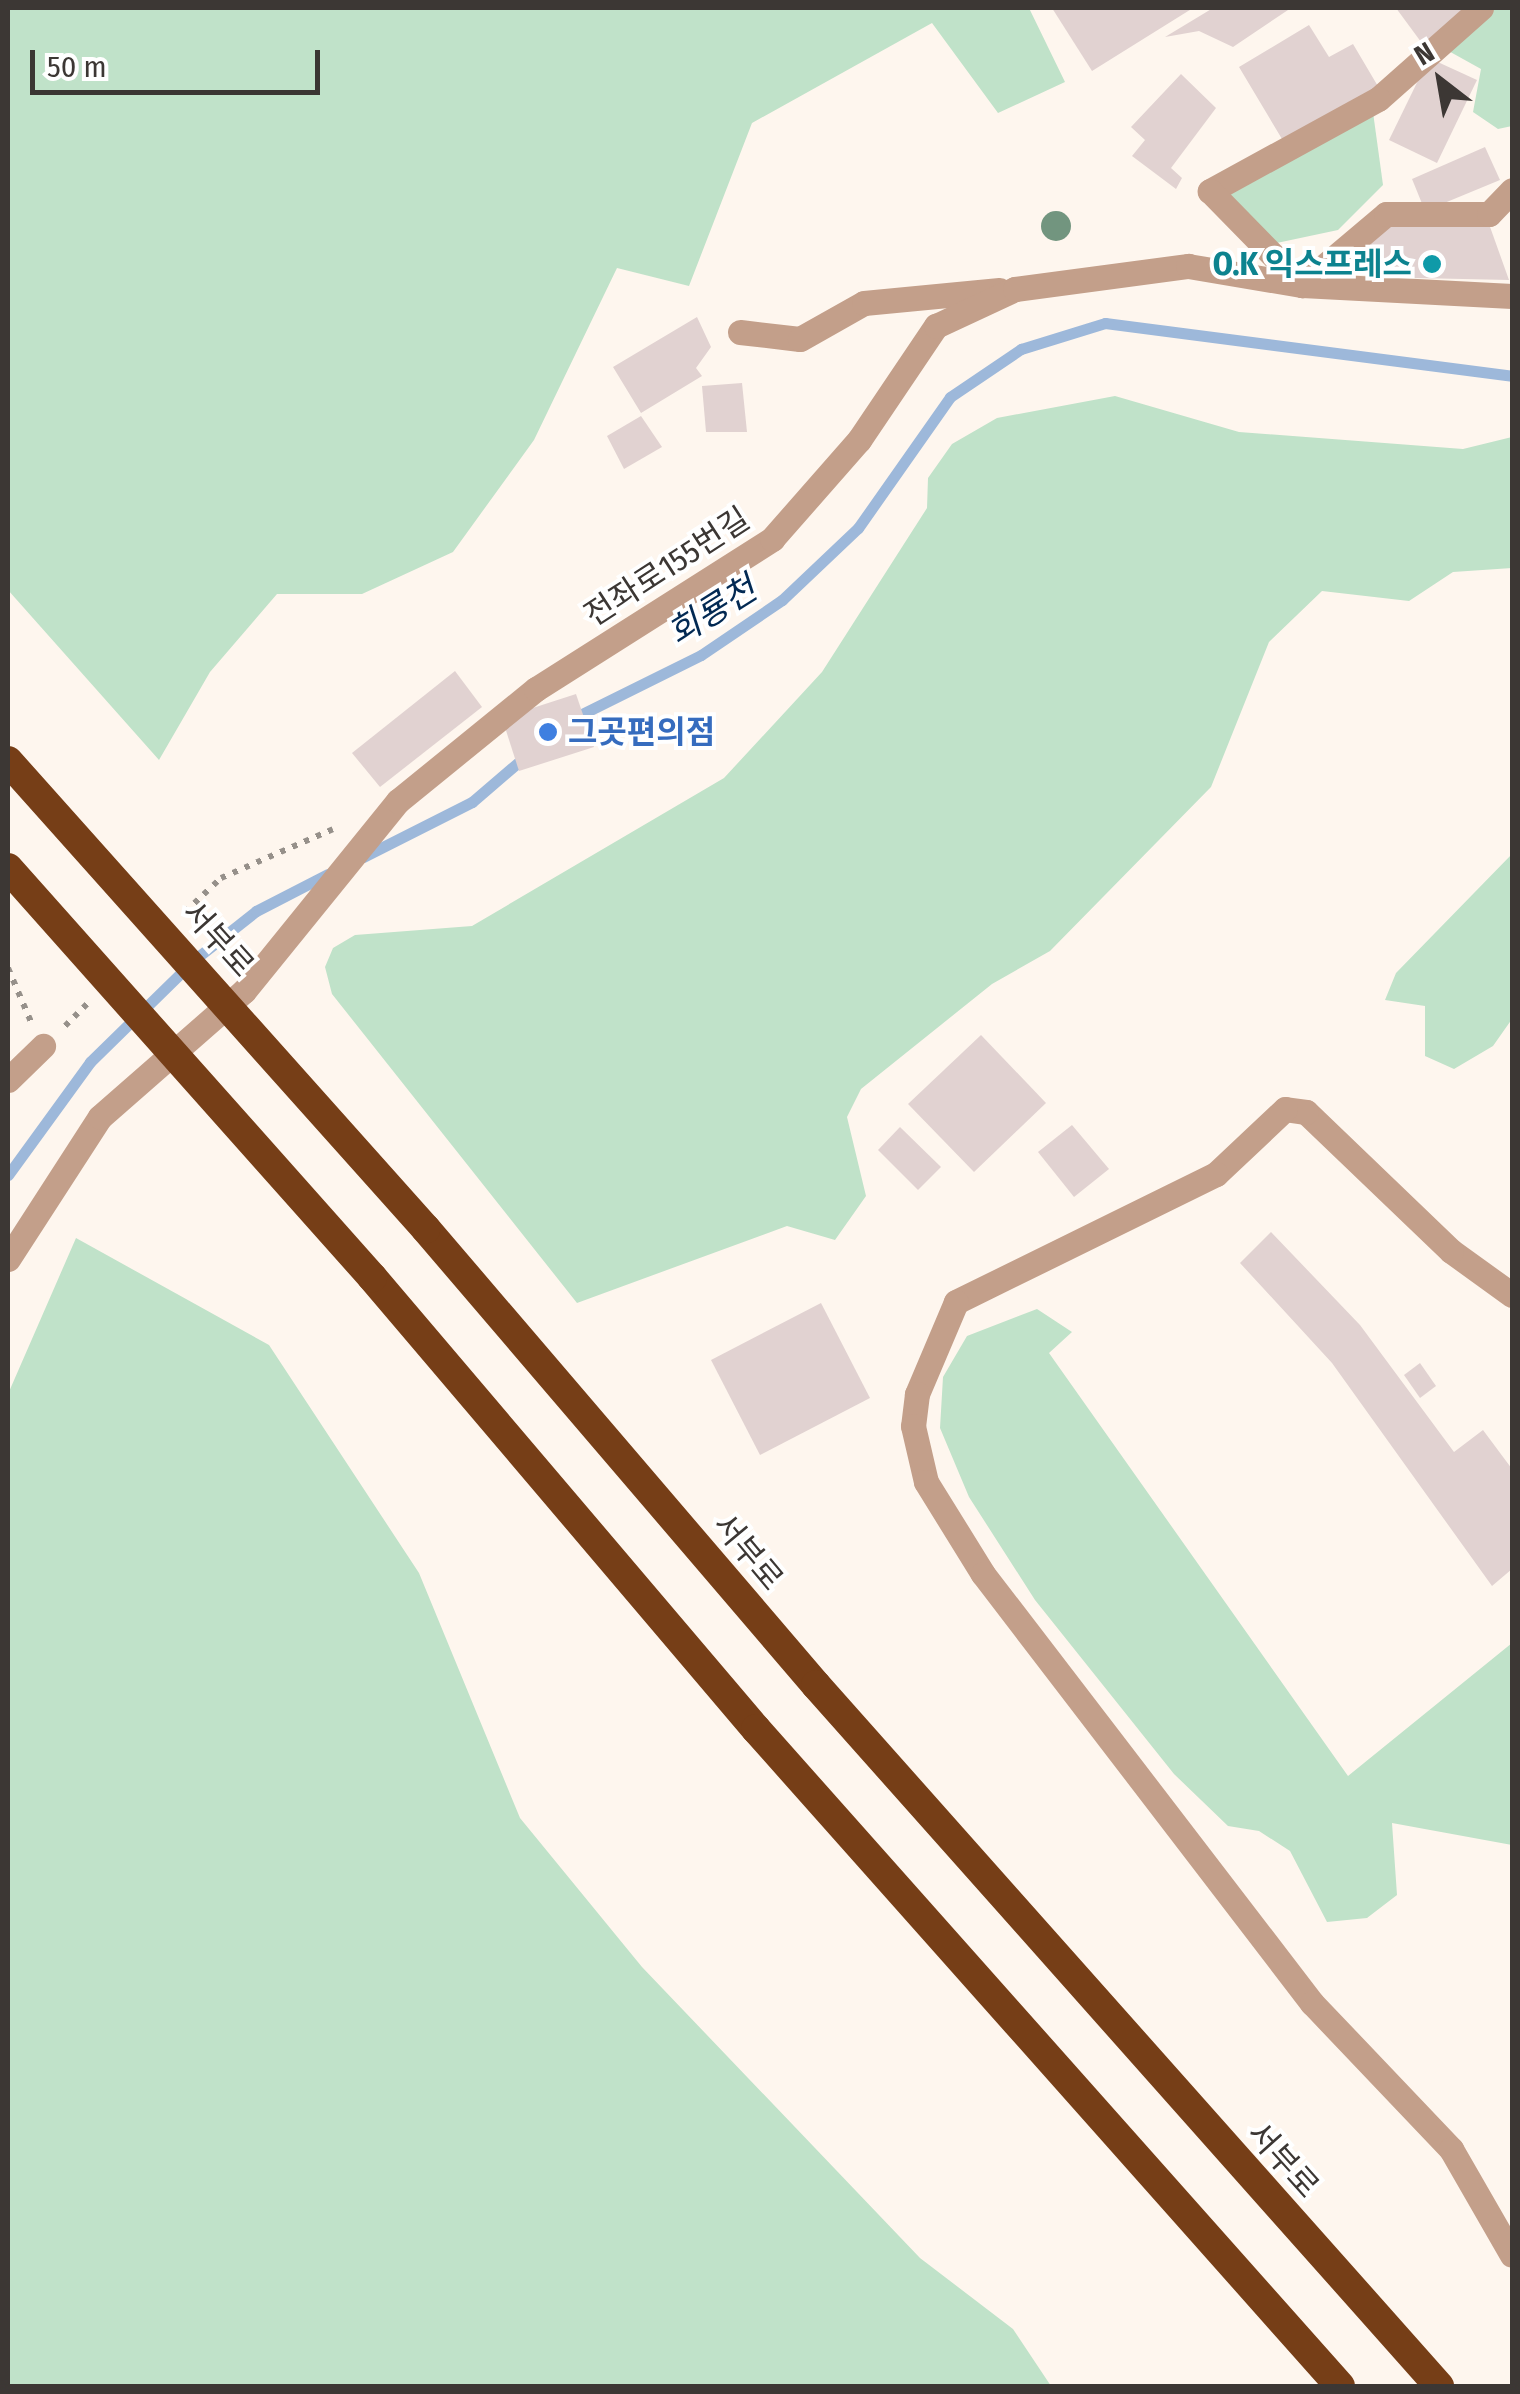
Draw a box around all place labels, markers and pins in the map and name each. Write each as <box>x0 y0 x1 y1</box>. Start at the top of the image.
place label: O.K 익스프레스 <box>1213 245 1412 283</box>
marker: O.K 익스프레스 <box>1421 253 1443 275</box>
place label: 그곳편의점 <box>568 713 715 751</box>
marker: 그곳편의점 <box>537 721 559 743</box>

